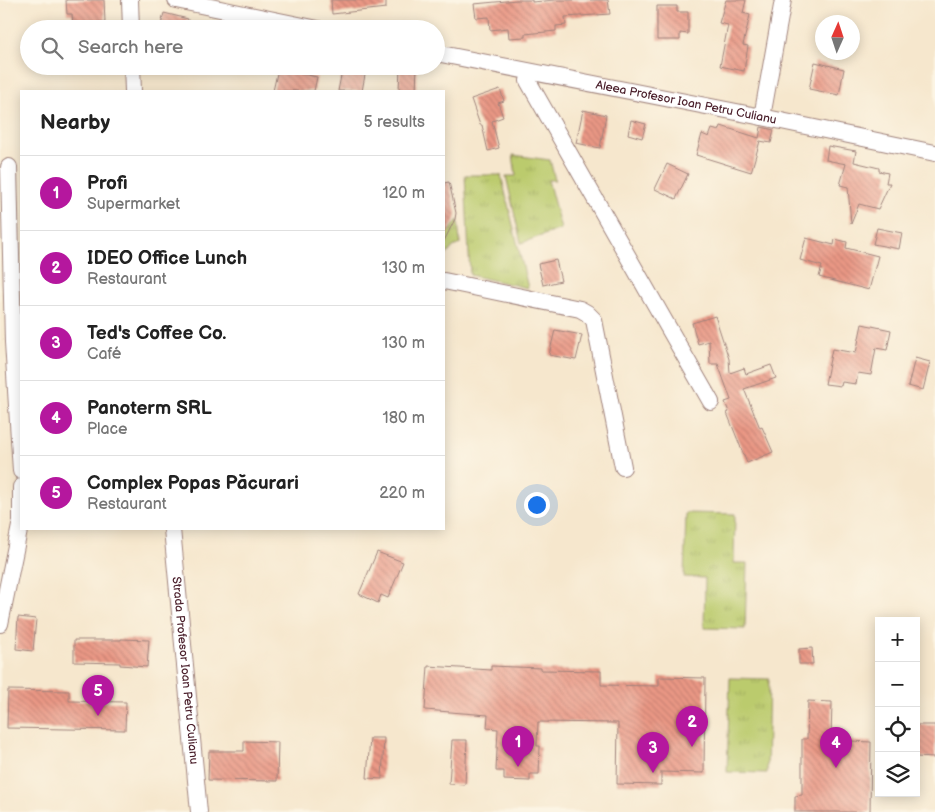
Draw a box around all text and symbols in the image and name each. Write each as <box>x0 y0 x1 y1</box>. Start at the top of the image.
north arrow <box>815 15 860 60</box>
search box <box>20 20 445 75</box>
icon: search <box>38 34 66 62</box>
text: Search here <box>78 36 183 59</box>
street label: Aleea Profesor Ioan Petru Culianu <box>595 77 778 127</box>
text: Nearby <box>40 110 110 135</box>
text: 5 results <box>363 113 425 132</box>
text: Profi <box>87 172 128 195</box>
text: 1 <box>53 184 59 203</box>
text: 120 m <box>382 184 425 203</box>
text: Supermarket <box>87 195 180 214</box>
text: IDEO Office Lunch <box>87 247 247 270</box>
text: 2 <box>51 259 61 278</box>
text: 130 m <box>382 259 425 278</box>
text: Restaurant <box>87 270 167 289</box>
text: Ted's Coffee Co. <box>87 322 227 345</box>
text: 3 <box>51 334 61 353</box>
text: 130 m <box>382 334 425 353</box>
text: Café <box>87 345 121 364</box>
text: Panoterm SRL <box>87 397 212 420</box>
text: 4 <box>51 409 61 428</box>
text: 180 m <box>383 409 425 428</box>
text: Place <box>87 420 128 439</box>
text: Complex Popas Păcurari <box>87 472 299 495</box>
text: 5 <box>51 484 61 503</box>
text: 220 m <box>379 484 425 503</box>
your location <box>524 492 550 518</box>
text: Restaurant <box>87 495 167 514</box>
street label: Strada Profesor Ioan Petru Culianu <box>169 576 202 765</box>
map controls <box>875 617 920 797</box>
button: + <box>875 617 920 662</box>
button: − <box>875 662 920 707</box>
pin: 5 <box>82 675 114 716</box>
pin: 2 <box>676 706 708 747</box>
button: locate <box>875 707 920 752</box>
pin: 1 <box>502 726 534 767</box>
pin: 4 <box>820 727 852 768</box>
pin: 3 <box>637 732 669 773</box>
button: layers <box>875 752 920 797</box>

